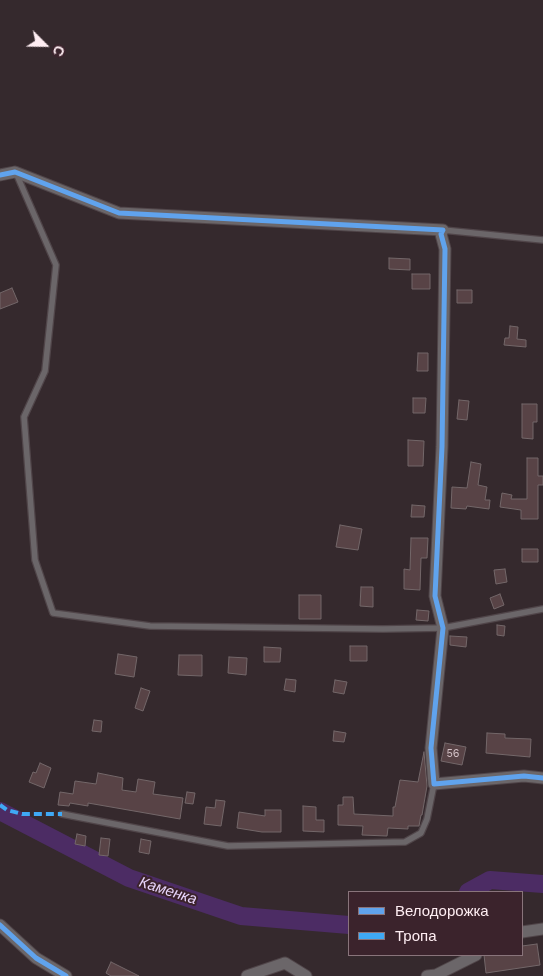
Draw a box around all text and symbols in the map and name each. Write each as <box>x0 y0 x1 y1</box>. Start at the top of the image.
north arrow <box>20 20 70 70</box>
text: С <box>49 43 68 59</box>
house number: 56 <box>446 747 460 761</box>
water label: Каменка <box>137 873 199 909</box>
legend <box>348 891 523 956</box>
text: Велодорожка <box>395 902 489 920</box>
text: Тропа <box>395 927 436 945</box>

